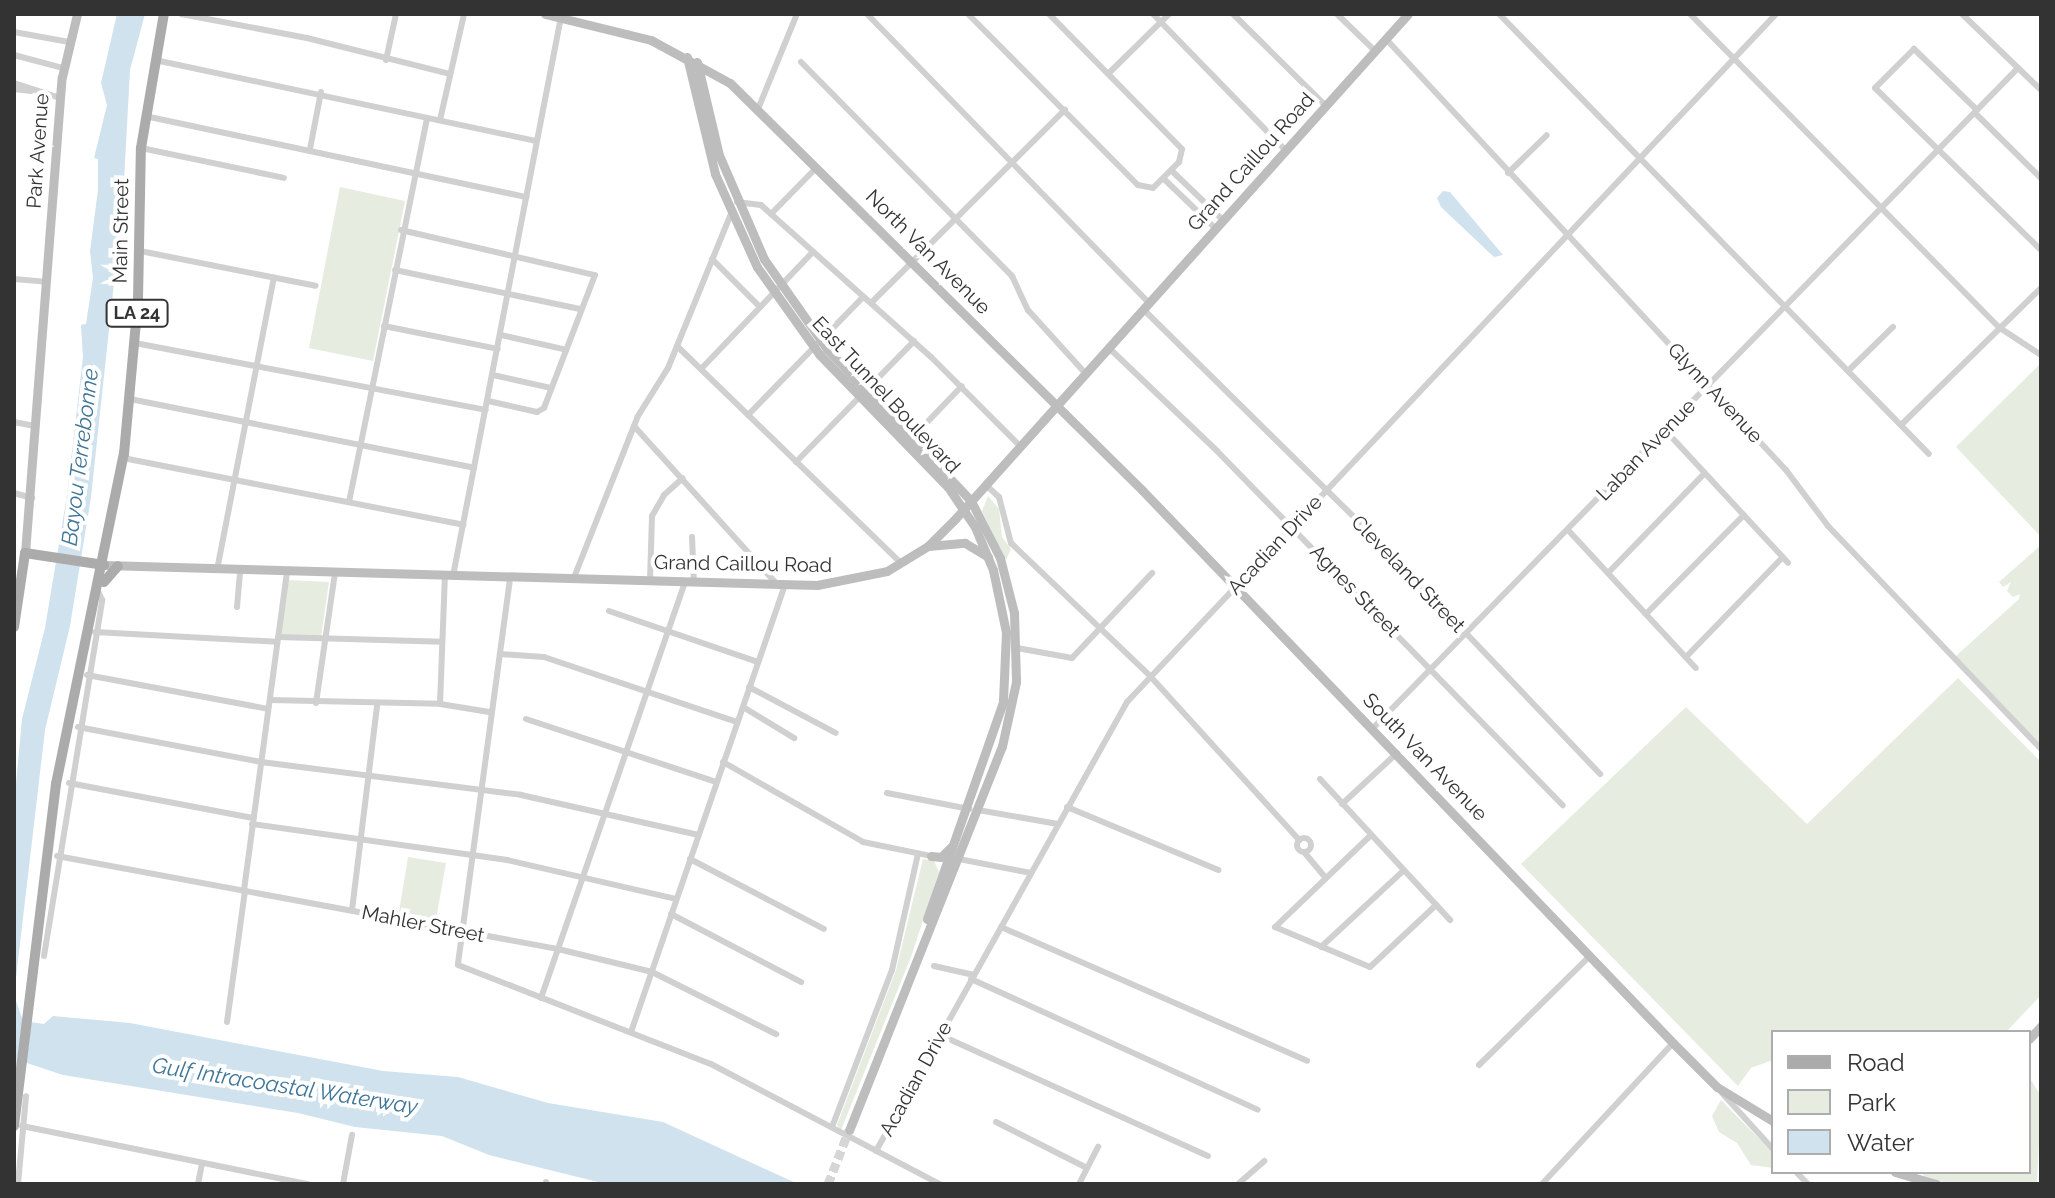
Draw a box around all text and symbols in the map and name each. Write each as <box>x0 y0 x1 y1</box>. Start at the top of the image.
street label: Grand Caillou Road <box>1182 88 1320 236</box>
street label: Park Avenue <box>22 92 54 210</box>
street label: Main Street <box>108 178 134 284</box>
street label: North Van Avenue <box>860 184 996 320</box>
road number: LA 24 <box>105 299 169 327</box>
street label: East Tunnel Boulevard <box>807 311 965 479</box>
street label: Glynn Avenue <box>1662 338 1768 448</box>
water label: Bayou Terrebonne <box>56 366 104 548</box>
street label: Laban Avenue <box>1591 394 1701 506</box>
street label: Acadian Drive <box>1223 490 1327 600</box>
street label: Cleveland Street <box>1346 510 1470 638</box>
street label: Agnes Street <box>1305 540 1405 642</box>
street label: Grand Caillou Road <box>654 550 832 578</box>
street label: South Van Avenue <box>1357 688 1493 826</box>
street label: Mahler Street <box>359 900 487 948</box>
street label: Acadian Drive <box>875 1018 957 1140</box>
legend <box>1771 1030 2031 1174</box>
text: Road <box>1847 1048 1905 1077</box>
water label: Gulf Intracoastal Waterway <box>150 1052 420 1120</box>
text: Park <box>1847 1088 1896 1117</box>
text: Water <box>1847 1128 1914 1157</box>

